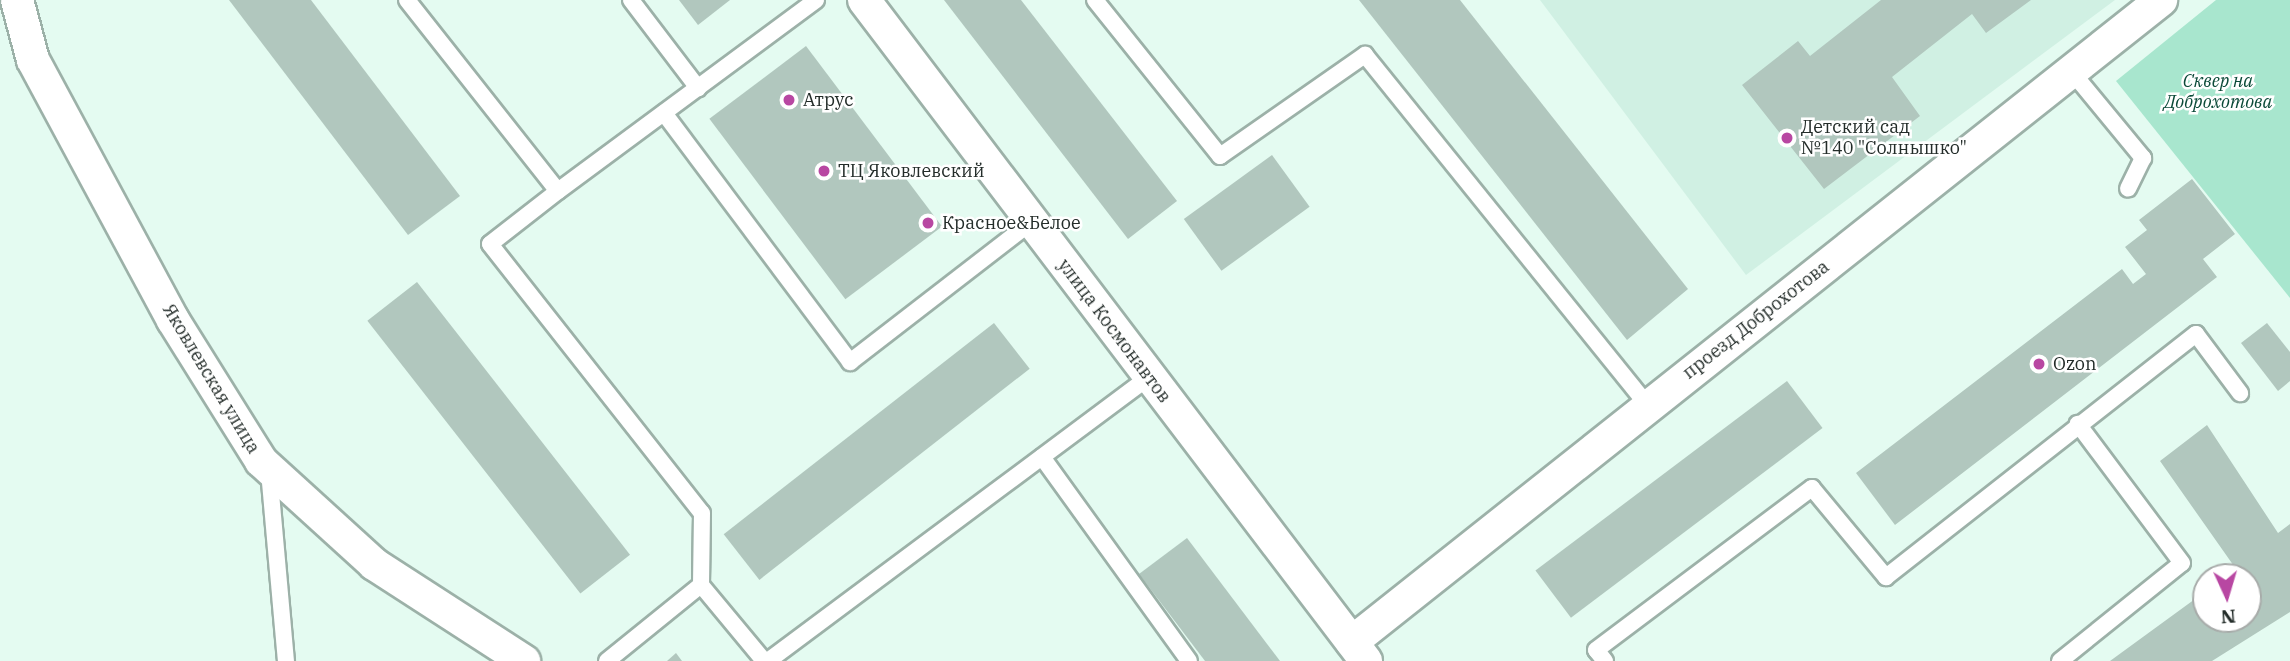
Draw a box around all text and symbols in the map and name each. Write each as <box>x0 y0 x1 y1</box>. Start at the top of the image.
park label: Сквер на Доброхотова <box>2164 71 2272 114</box>
place label: Атрус <box>803 89 854 111</box>
marker: Атрус <box>781 92 797 108</box>
place label: Детский сад №140 "Солнышко" <box>1801 117 1967 160</box>
marker: Детский сад №140 "Солнышко" <box>1779 130 1795 146</box>
place label: ТЦ Яковлевский <box>838 160 985 182</box>
marker: ТЦ Яковлевский <box>816 163 832 179</box>
place label: Красное&Белое <box>942 212 1081 234</box>
marker: Красное&Белое <box>920 215 936 231</box>
street label: улица Космонавтов <box>1053 255 1175 407</box>
street label: проезд Доброхотова <box>1679 256 1833 384</box>
street label: Яковлевская улица <box>158 300 264 458</box>
place label: Ozon <box>2053 353 2097 375</box>
marker: Ozon <box>2031 356 2047 372</box>
north arrow <box>2192 563 2262 633</box>
text: N <box>2220 604 2237 629</box>

